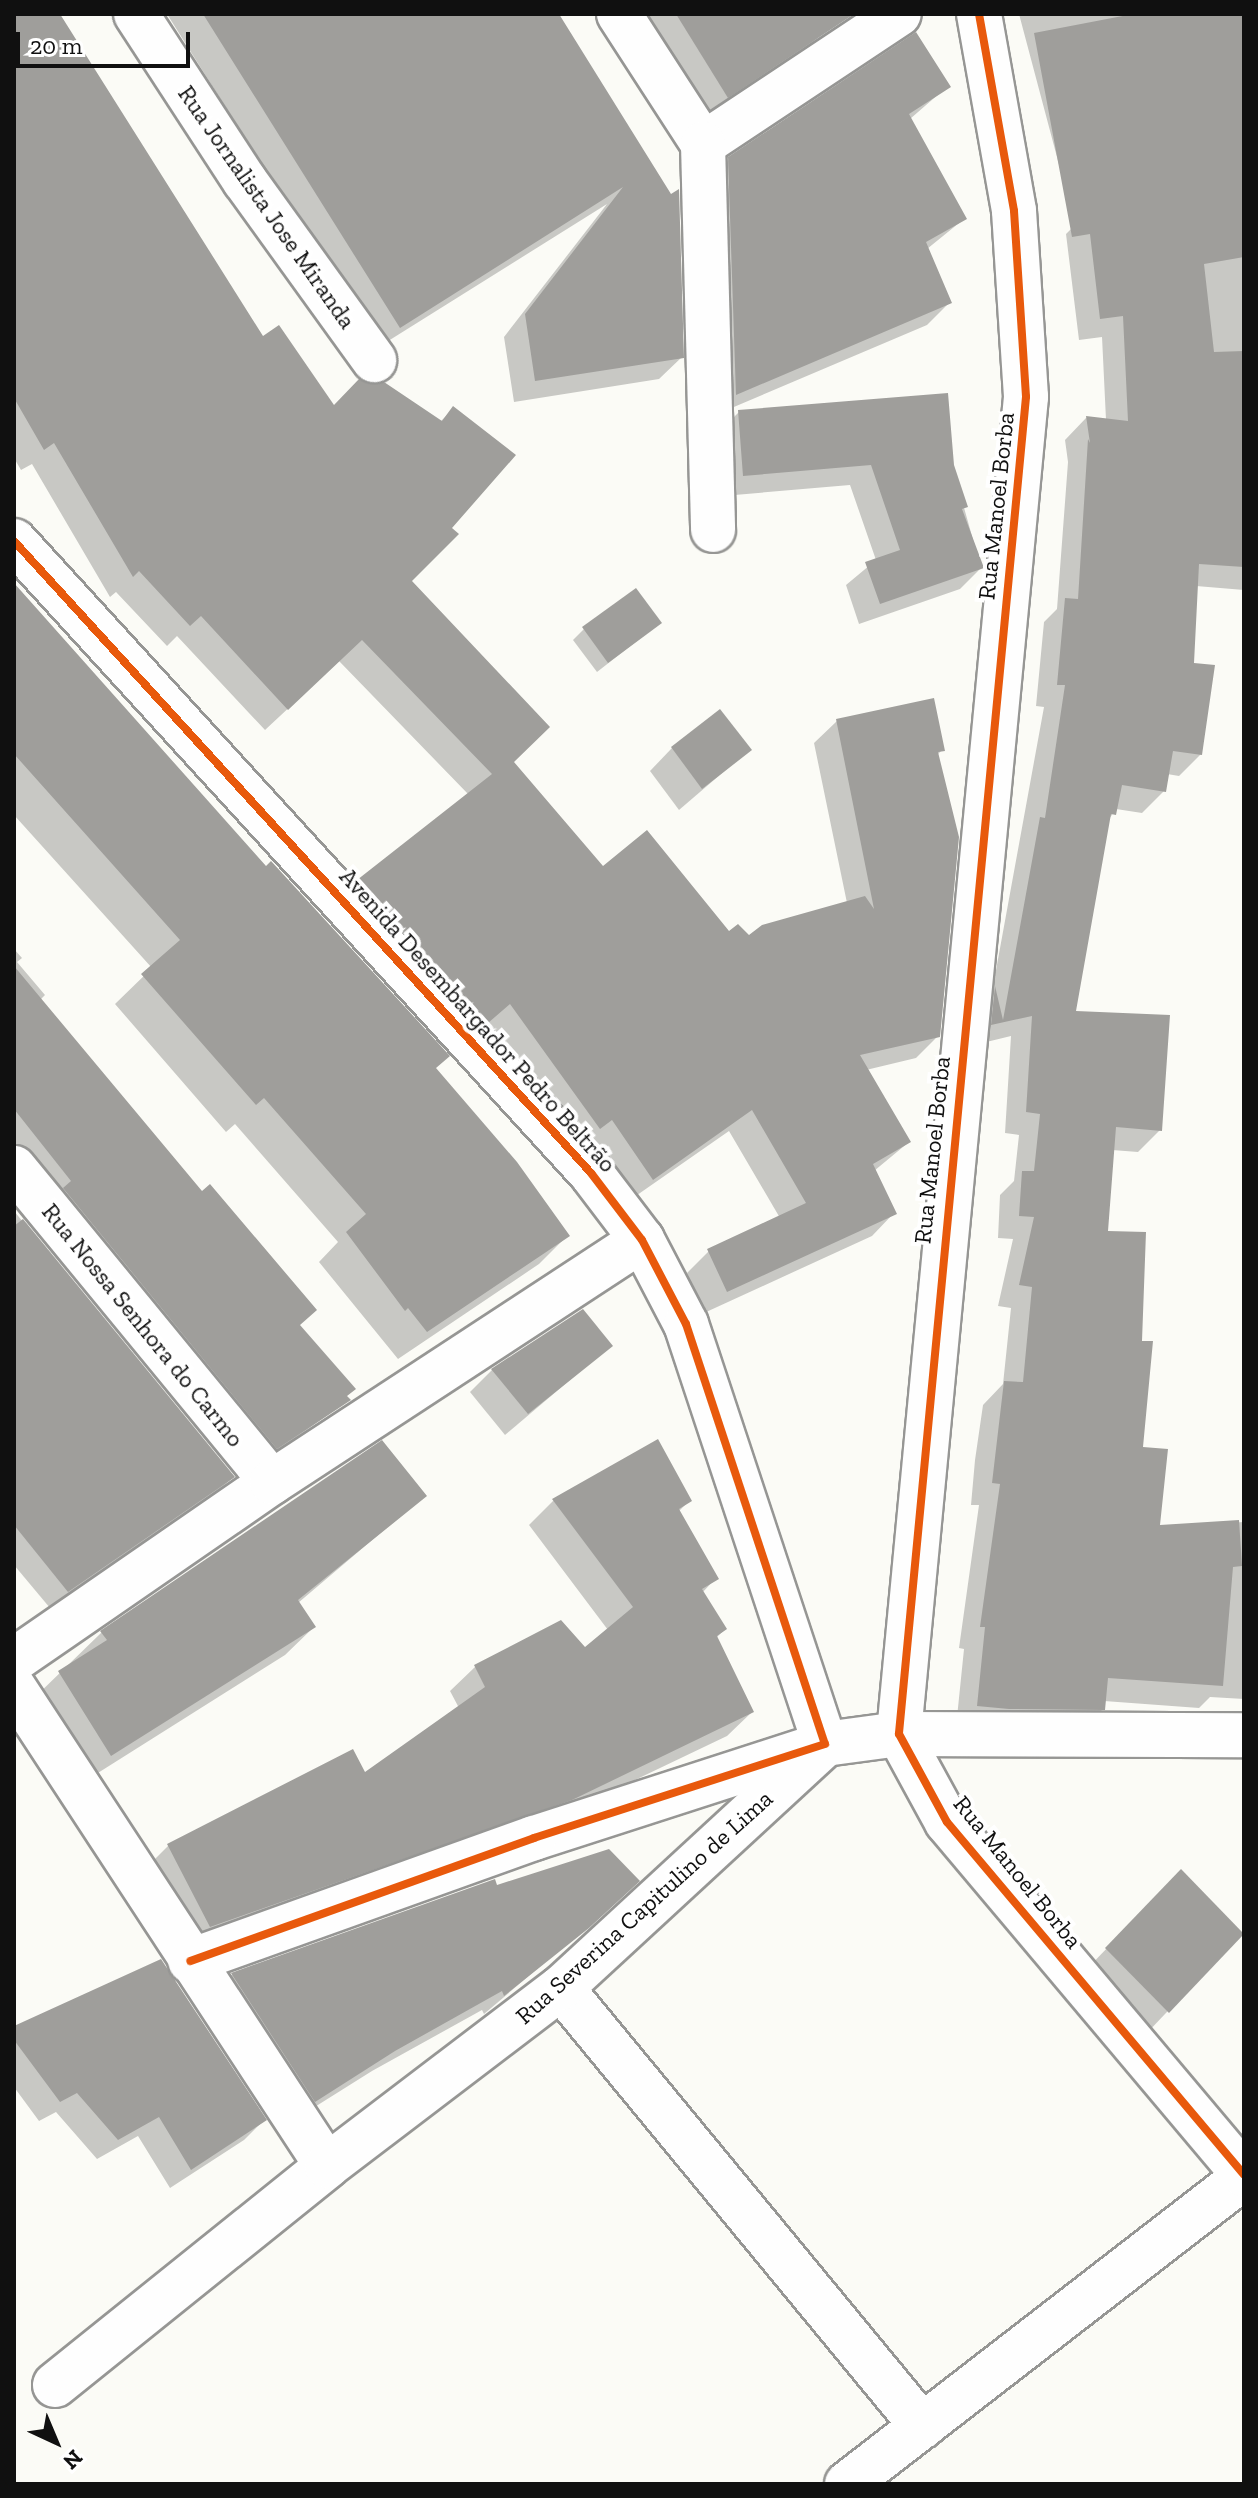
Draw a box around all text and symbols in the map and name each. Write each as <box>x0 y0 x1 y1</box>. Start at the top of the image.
scale bar <box>20 16 194 66</box>
text: 20 m <box>30 31 82 60</box>
street label: Rua Jornalista Jose Miranda <box>172 80 362 334</box>
street label: Rua Manoel Borba <box>972 411 1020 601</box>
street label: Avenida Desembargador Pedro Beltrão <box>334 862 622 1178</box>
street label: Rua Manoel Borba <box>908 1055 956 1245</box>
street label: Rua Nossa Senhora do Carmo <box>36 1198 250 1452</box>
street label: Rua Severina Capitulino de Lima <box>510 1784 778 2030</box>
street label: Rua Manoel Borba <box>948 1790 1088 1954</box>
north arrow <box>16 2402 96 2482</box>
text: N <box>58 2444 88 2475</box>

